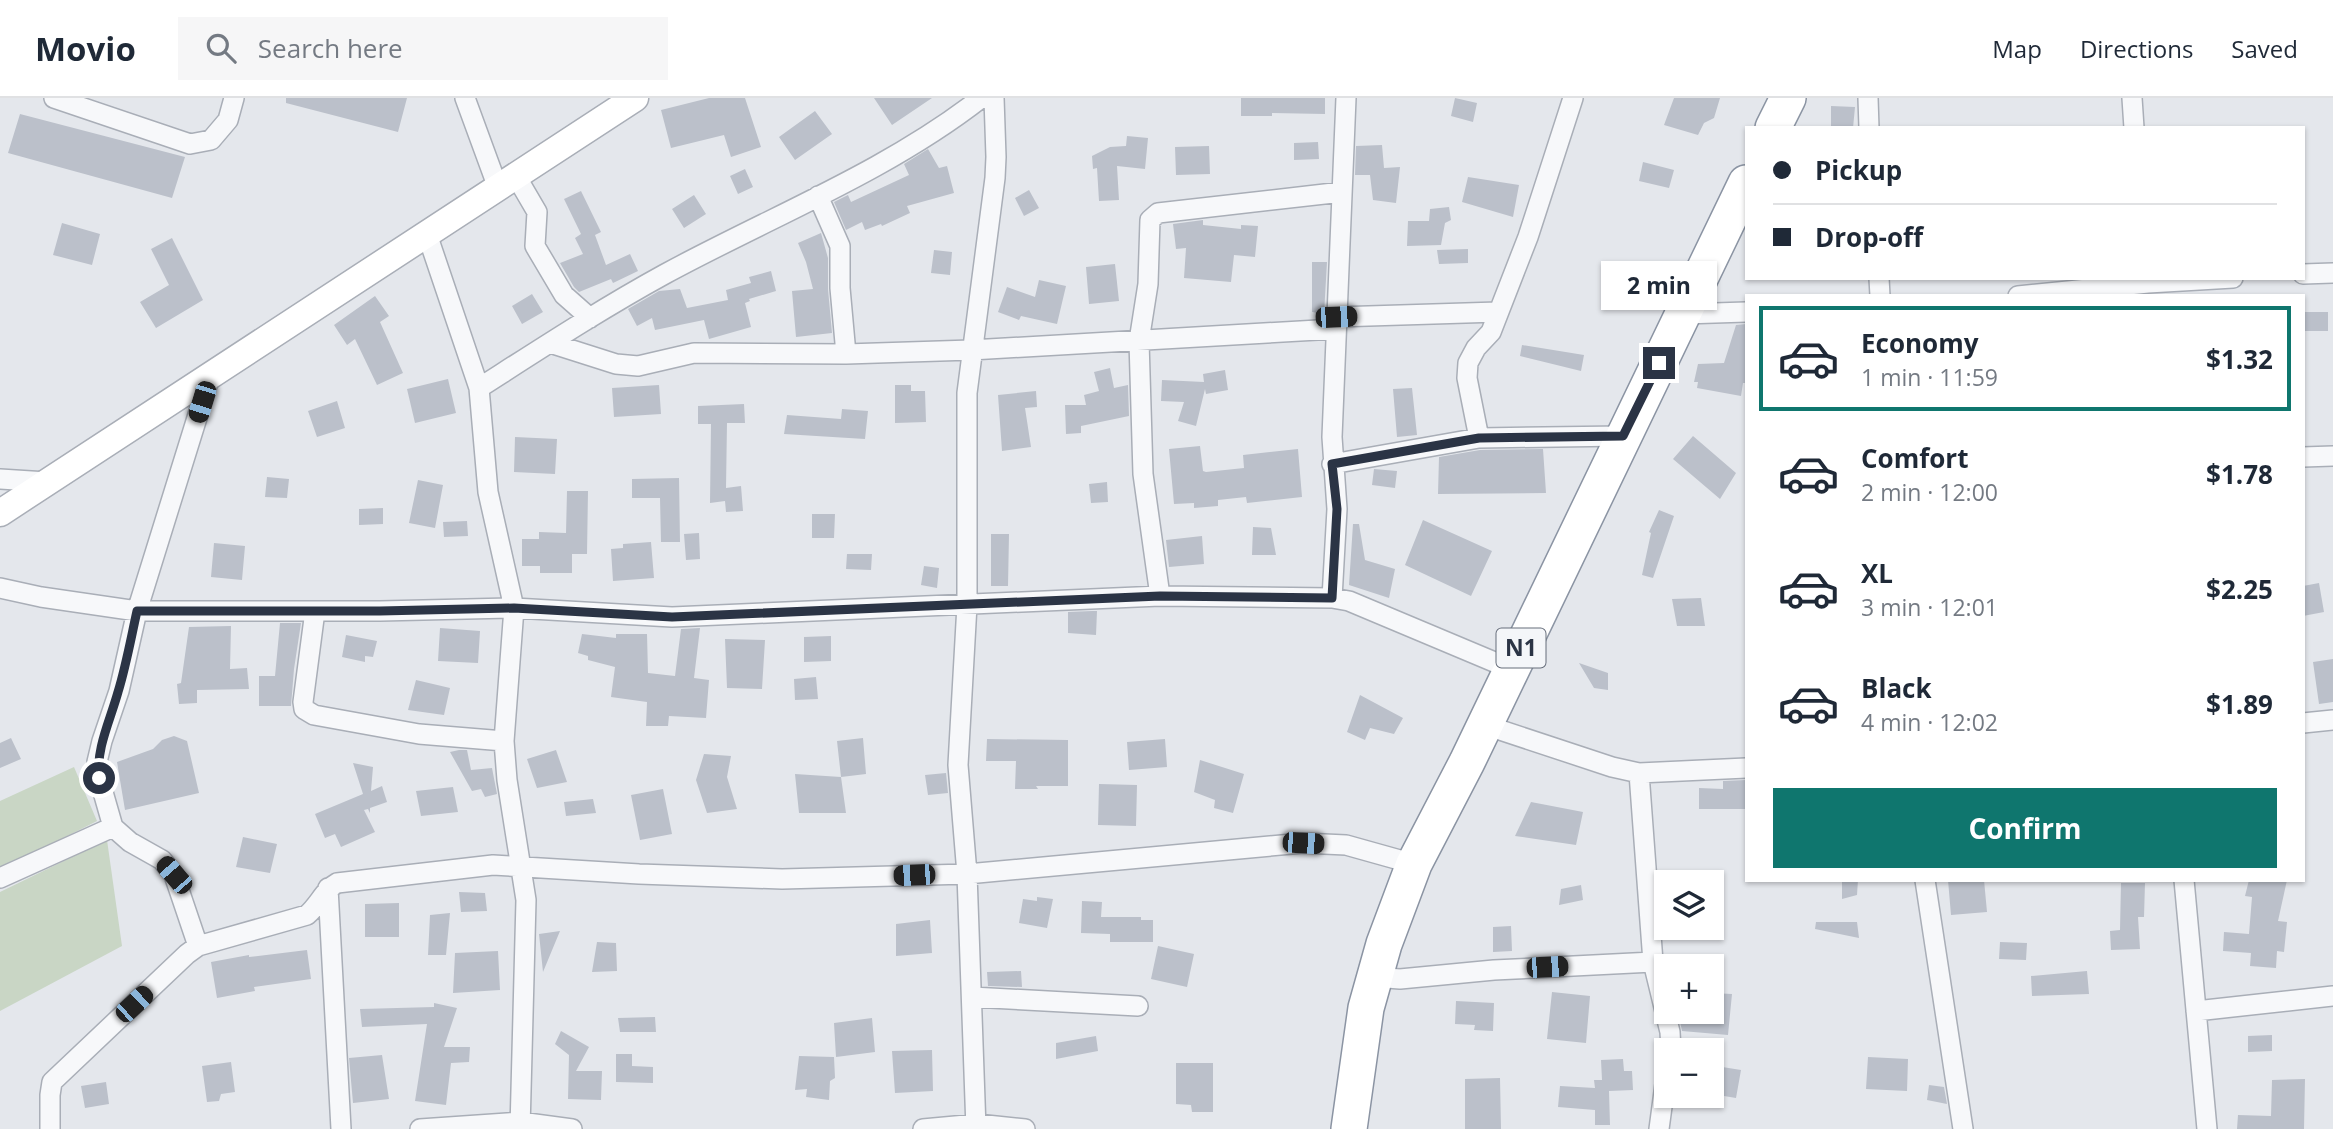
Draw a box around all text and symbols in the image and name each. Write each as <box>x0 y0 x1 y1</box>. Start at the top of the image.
search box <box>178 17 668 80</box>
text: Movio <box>35 26 136 71</box>
icon: search <box>202 29 240 67</box>
text: Search here <box>258 30 403 66</box>
text: Map <box>1992 32 2042 65</box>
text: Directions <box>2080 32 2193 65</box>
text: Saved <box>2231 32 2298 65</box>
text: Pickup <box>1815 152 1902 188</box>
text: Drop-off <box>1815 219 1923 255</box>
callout: 2 min <box>1601 261 1717 310</box>
text: 2 min <box>1627 269 1691 301</box>
car <box>1315 306 1358 328</box>
text: Economy <box>1861 325 1979 361</box>
icon: car <box>1777 327 1840 390</box>
text: $1.32 <box>2206 341 2273 377</box>
route end <box>1643 347 1675 379</box>
text: 1 min · 11:59 <box>1861 361 1998 393</box>
car <box>186 379 219 425</box>
text: Comfort <box>1861 440 1968 476</box>
icon: car <box>1777 442 1840 505</box>
text: $1.78 <box>2206 456 2273 492</box>
text: 2 min · 12:00 <box>1861 476 1998 508</box>
text: XL <box>1861 555 1893 591</box>
icon: car <box>1777 557 1840 620</box>
text: $2.25 <box>2206 571 2273 607</box>
text: 3 min · 12:01 <box>1861 591 1998 623</box>
road number: N1 <box>1496 628 1546 668</box>
text: Black <box>1861 670 1932 706</box>
icon: car <box>1777 672 1840 735</box>
text: $1.89 <box>2206 686 2273 722</box>
text: 4 min · 12:02 <box>1861 706 1998 738</box>
route start <box>83 762 115 794</box>
button: Confirm <box>1773 788 2277 868</box>
car <box>1282 831 1325 855</box>
car <box>153 852 196 898</box>
car <box>893 864 936 886</box>
map controls <box>1654 870 1724 1108</box>
button: layers <box>1654 870 1724 940</box>
button: + <box>1654 954 1724 1024</box>
car <box>1526 955 1569 979</box>
car <box>112 982 157 1026</box>
button: − <box>1654 1038 1724 1108</box>

